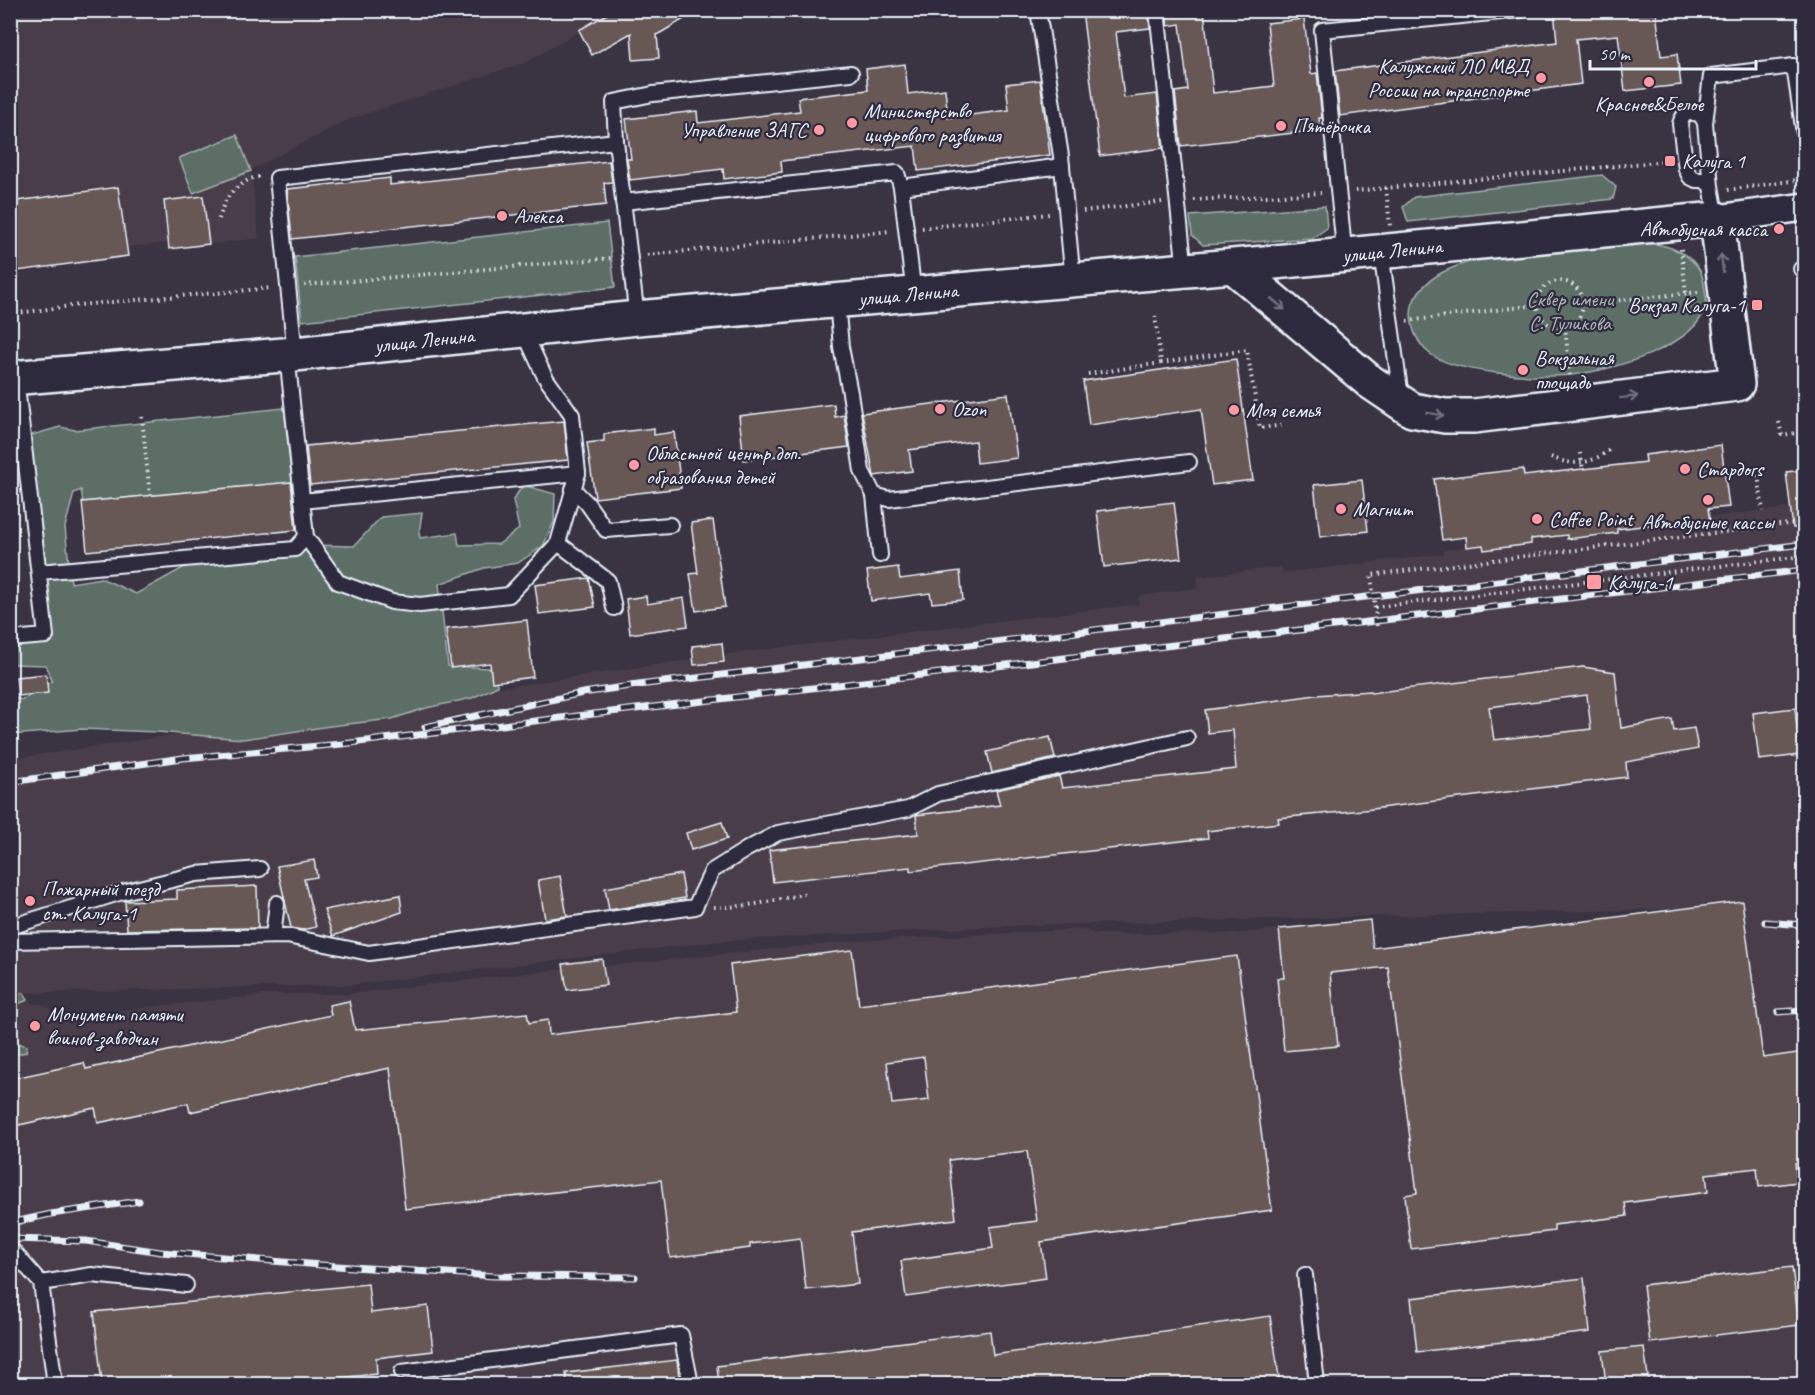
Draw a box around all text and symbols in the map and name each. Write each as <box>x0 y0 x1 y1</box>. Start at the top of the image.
scale bar <box>1590 33 1756 71</box>
text: 50 m <box>1599 43 1632 65</box>
place label: Калужский ЛО МВД России на транспорте <box>1368 53 1531 103</box>
marker: Калужский ЛО МВД России на транспорте <box>1534 71 1548 85</box>
marker: Красное&Белое <box>1642 75 1656 89</box>
place label: Красное&Белое <box>1595 91 1705 117</box>
place label: Министерство цифрового развития <box>864 98 1002 149</box>
place label: Пятёрочка <box>1293 113 1372 139</box>
marker: Министерство цифрового развития <box>845 116 859 130</box>
place label: Управление ЗАГС <box>681 117 810 143</box>
marker: Пятёрочка <box>1274 119 1288 133</box>
marker: Управление ЗАГС <box>812 123 826 137</box>
place label: Калуга 1 <box>1682 148 1747 174</box>
marker: Калуга 1 <box>1663 154 1677 168</box>
place label: Алекса <box>514 203 564 229</box>
marker: Алекса <box>495 209 509 223</box>
place label: Автобусная касса <box>1640 216 1769 242</box>
marker: Автобусная касса <box>1772 222 1786 236</box>
street label: улица Ленина <box>1339 233 1445 269</box>
one-way arrow <box>1717 254 1728 274</box>
street label: улица Ленина <box>855 277 961 312</box>
park label: Сквер имени С. Туликова <box>1526 286 1615 336</box>
place label: Вокзал Калуга-1 <box>1628 292 1747 318</box>
one-way arrow <box>1270 297 1285 311</box>
marker: Вокзал Калуга-1 <box>1750 298 1764 312</box>
street label: улица Ленина <box>371 322 478 359</box>
place label: Вокзальная площадь <box>1535 345 1615 395</box>
marker: Вокзальная площадь <box>1516 363 1530 377</box>
one-way arrow <box>1619 392 1638 403</box>
place label: Ozon <box>952 396 987 422</box>
place label: Моя семья <box>1246 397 1322 423</box>
marker: Ozon <box>933 402 947 416</box>
marker: Моя семья <box>1227 403 1241 417</box>
one-way arrow <box>1425 409 1445 420</box>
place label: Областной центр доп. образования детей <box>646 440 802 490</box>
place label: Стардогs <box>1697 456 1765 482</box>
marker: Областной центр доп. образования детей <box>627 458 641 472</box>
marker: Стардогs <box>1678 462 1692 476</box>
marker: Автобусные кассы <box>1701 493 1715 507</box>
place label: Магнит <box>1353 496 1414 522</box>
marker: Магнит <box>1334 502 1348 516</box>
place label: Coffee Point <box>1549 506 1635 532</box>
place label: Автобусные кассы <box>1642 509 1776 535</box>
marker: Coffee Point <box>1530 512 1544 526</box>
place label: Калуга-1 <box>1608 569 1674 595</box>
marker: Калуга-1 <box>1585 573 1603 591</box>
place label: Пожарный поезд ст. Калуга-1 <box>42 876 161 926</box>
marker: Пожарный поезд ст. Калуга-1 <box>23 894 37 908</box>
place label: Монумент памяти воинов-заводчан <box>47 1001 185 1052</box>
marker: Монумент памяти воинов-заводчан <box>28 1019 42 1033</box>

